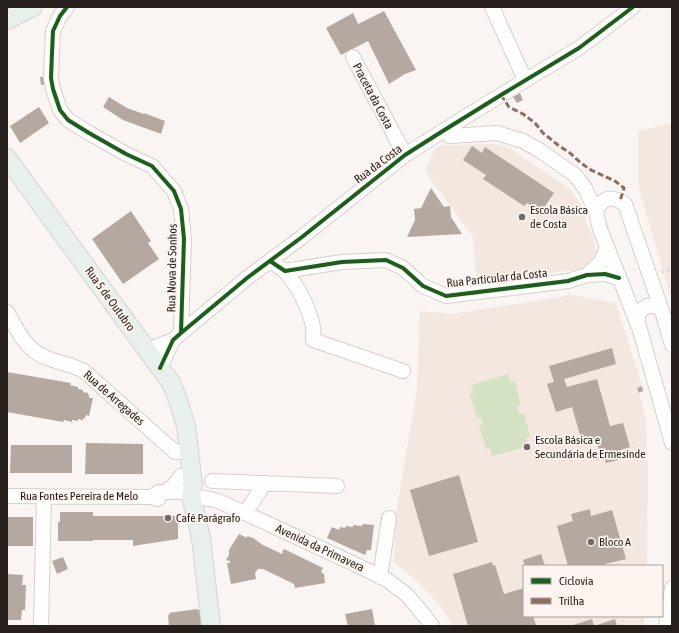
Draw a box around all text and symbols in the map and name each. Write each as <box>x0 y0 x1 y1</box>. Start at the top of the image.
street label: Praceta da Costa <box>350 61 396 131</box>
street label: Rua da Costa <box>351 141 405 187</box>
place label: Escola Básica de Costa <box>530 203 588 231</box>
marker: Escola Básica de Costa <box>517 212 527 222</box>
street label: Rua Nova de Sonhos <box>164 224 180 312</box>
street label: Rua 5 de Outubro <box>82 264 138 334</box>
street label: Rua Particular da Costa <box>446 266 548 290</box>
street label: Rua de Arregades <box>81 368 147 428</box>
place label: Escola Básica e Secundária de Ermesinde <box>535 433 646 461</box>
marker: Escola Básica e Secundária de Ermesinde <box>522 442 532 452</box>
street label: Rua Fontes Pereira de Melo <box>20 489 138 503</box>
place label: Café Parágrafo <box>176 511 241 525</box>
marker: Café Parágrafo <box>163 513 173 523</box>
street label: Avenida da Primavera <box>273 521 367 575</box>
place label: Bloco A <box>599 535 631 549</box>
marker: Bloco A <box>586 537 596 547</box>
legend <box>523 565 663 617</box>
text: Ciclovia <box>559 574 593 588</box>
text: Trilha <box>559 594 584 608</box>

